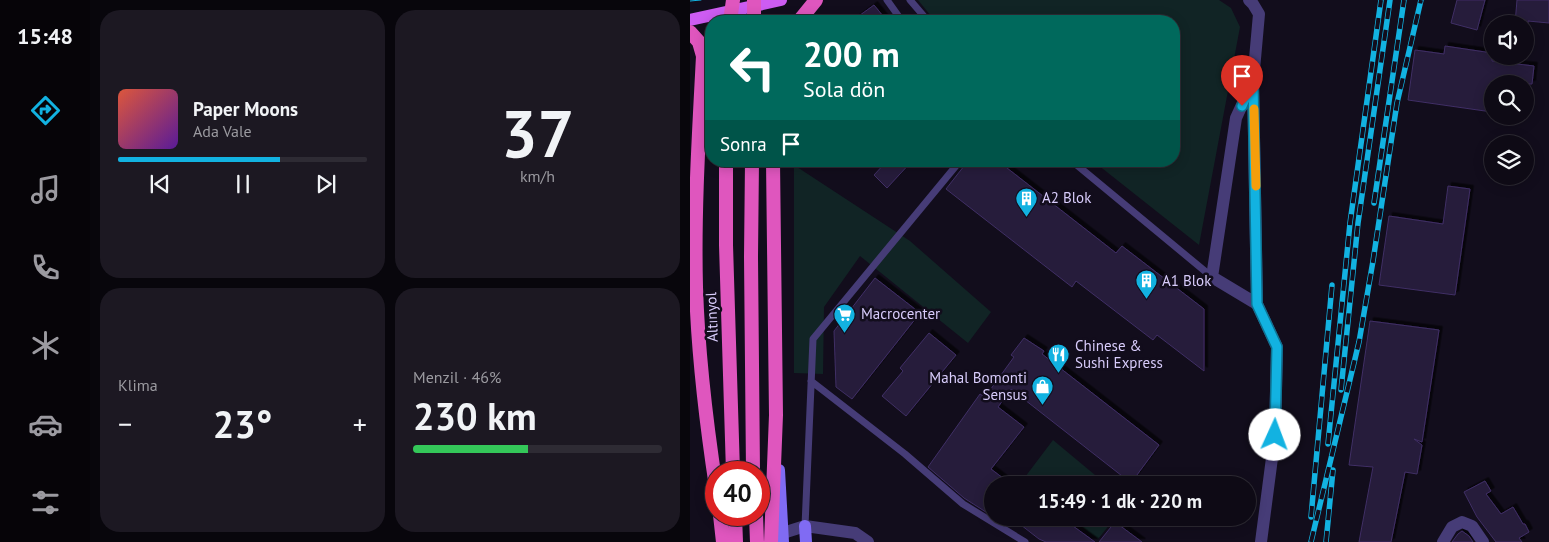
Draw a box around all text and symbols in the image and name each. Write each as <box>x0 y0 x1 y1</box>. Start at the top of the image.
map controls <box>1484 15 1534 185</box>
button: sound <box>1484 15 1534 65</box>
text: 15:48 <box>17 22 73 50</box>
text: 200 m <box>803 31 900 77</box>
icon: left <box>720 35 785 100</box>
pin <box>1221 55 1263 106</box>
icon: arrive <box>1228 62 1256 90</box>
text: Sola dön <box>803 75 885 103</box>
button: search <box>1484 75 1534 125</box>
text: 37 <box>501 91 574 175</box>
icon: directions <box>28 93 63 128</box>
text: Paper Moons <box>193 97 298 121</box>
text: Ada Vale <box>193 121 252 141</box>
icon: arrive <box>777 130 805 158</box>
text: Sonra <box>720 132 767 156</box>
button: layers <box>1484 135 1534 185</box>
text: km/h <box>520 166 555 186</box>
icon: previous <box>146 170 174 198</box>
icon: pause <box>229 170 257 198</box>
icon: next <box>312 170 340 198</box>
icon: music <box>28 172 63 207</box>
building icon: A2 Blok <box>1014 186 1038 217</box>
place label: A2 Blok <box>1042 188 1092 207</box>
icon: phone <box>28 250 63 285</box>
building icon: A1 Blok <box>1134 269 1158 300</box>
place label: A1 Blok <box>1162 271 1212 290</box>
street label: Altınyol <box>701 291 722 342</box>
supermarket icon: Macrocenter <box>833 302 857 333</box>
place label: Macrocenter <box>861 304 940 323</box>
icon: climate <box>28 328 63 363</box>
place label: Chinese & Sushi Express <box>1075 336 1163 372</box>
restaurant icon: Chinese & Sushi Express <box>1047 343 1071 374</box>
text: Menzil · 46% <box>413 367 501 387</box>
place label: Mahal Bomonti Sensus <box>929 368 1027 404</box>
text: Klima <box>118 375 158 395</box>
shop icon: Mahal Bomonti Sensus <box>1031 375 1055 406</box>
text: 230 km <box>413 391 537 440</box>
text: 23° <box>213 399 272 448</box>
text: − <box>118 405 132 442</box>
text: + <box>353 405 367 442</box>
icon: car <box>28 407 63 442</box>
position arrow <box>1248 408 1300 460</box>
speed limit sign: 40 <box>705 461 770 526</box>
icon: filters <box>28 485 63 520</box>
text: 15:49 · 1 dk · 220 m <box>1038 489 1202 513</box>

